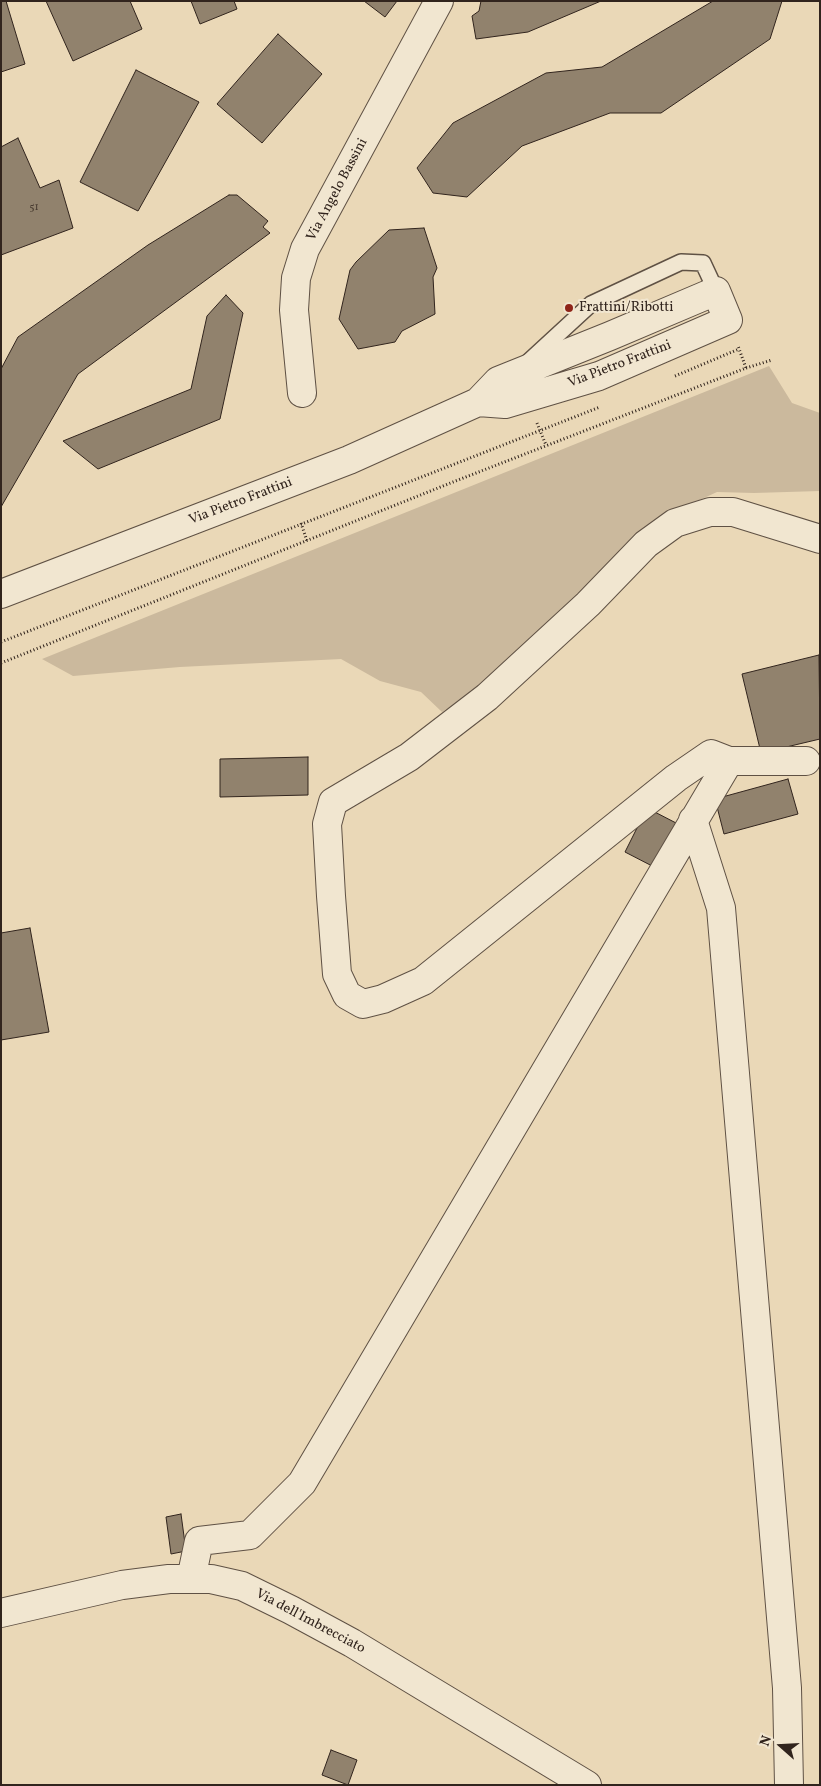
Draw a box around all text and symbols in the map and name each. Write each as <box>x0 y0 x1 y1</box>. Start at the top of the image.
street label: Via Angelo Bassini <box>304 136 372 244</box>
house number: 51 <box>29 201 39 215</box>
place label: Frattini/Ribotti <box>579 300 673 316</box>
marker: Frattini/Ribotti <box>563 302 575 314</box>
street label: Via Pietro Frattini <box>566 338 674 392</box>
street label: Via Pietro Frattini <box>187 475 295 529</box>
street label: Via dell'Imbrecciato <box>252 1586 368 1658</box>
north arrow <box>756 1721 806 1771</box>
text: N <box>756 1733 777 1749</box>

